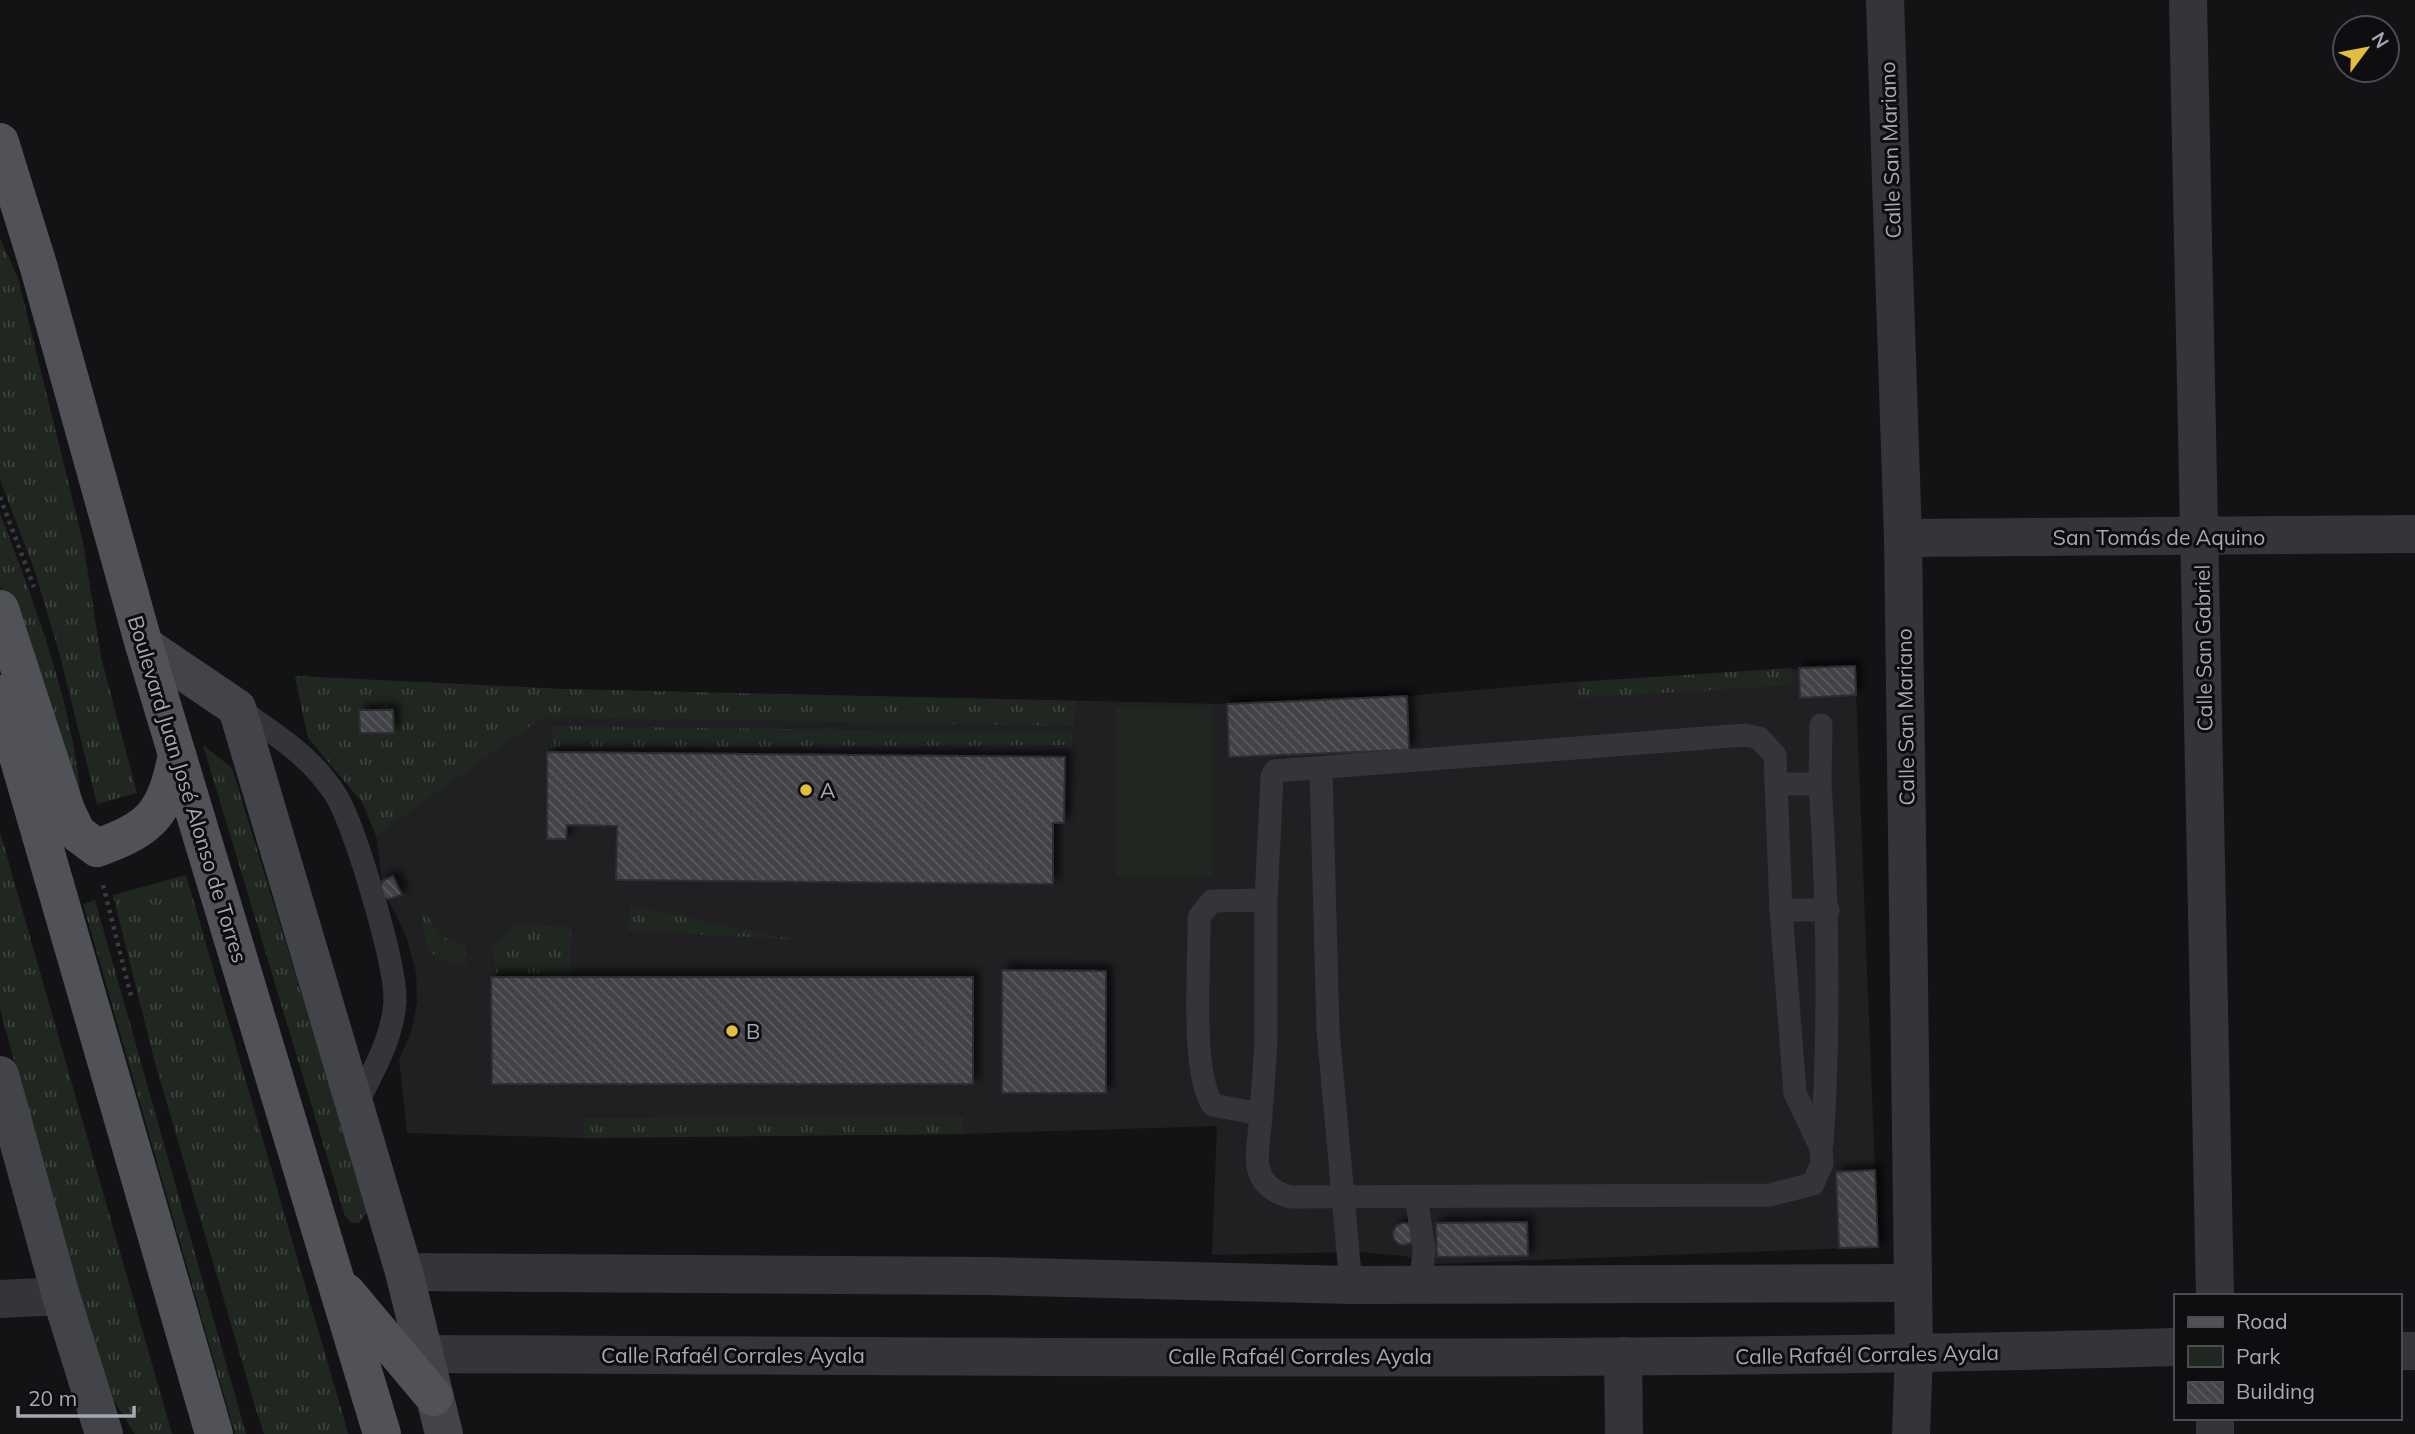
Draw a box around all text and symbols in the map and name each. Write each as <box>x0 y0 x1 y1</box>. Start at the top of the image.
north arrow <box>2331 14 2401 84</box>
text: N <box>2366 28 2394 52</box>
street label: Calle San Mariano <box>1874 61 1906 239</box>
street label: San Tomás de Aquino <box>2053 524 2265 550</box>
street label: Calle San Gabriel <box>2189 564 2217 732</box>
street label: Boulevard Juan José Alonso de Torres <box>123 612 253 966</box>
street label: Calle San Mariano <box>1890 628 1920 806</box>
place label: A <box>820 777 836 803</box>
marker: A <box>798 782 814 798</box>
place label: B <box>746 1018 760 1044</box>
marker: B <box>724 1023 740 1039</box>
legend <box>2174 1294 2401 1420</box>
text: Road <box>2236 1308 2287 1334</box>
street label: Calle Rafaél Corrales Ayala <box>1735 1339 1999 1369</box>
street label: Calle Rafaél Corrales Ayala <box>601 1342 865 1368</box>
street label: Calle Rafaél Corrales Ayala <box>1168 1343 1432 1369</box>
text: Park <box>2236 1343 2280 1369</box>
scale bar <box>18 1374 133 1418</box>
text: Building <box>2236 1378 2315 1404</box>
text: 20 m <box>28 1385 77 1411</box>

